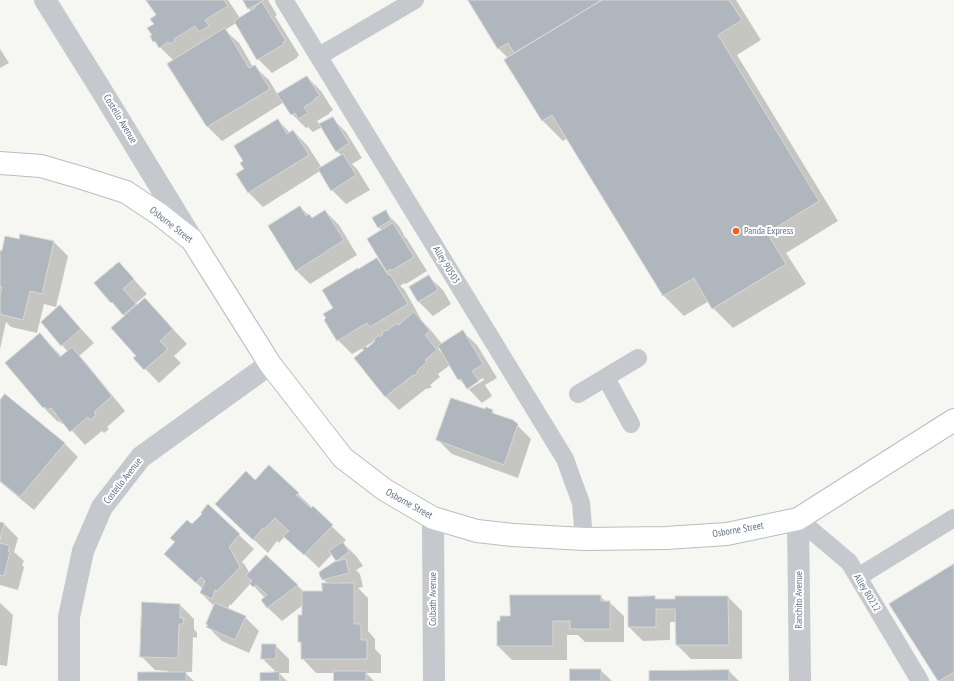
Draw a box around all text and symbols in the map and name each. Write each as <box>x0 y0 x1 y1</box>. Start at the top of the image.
street label: Costello Avenue <box>101 92 139 146</box>
street label: Osborne Street <box>147 204 195 246</box>
place label: Panda Express <box>744 225 793 237</box>
marker: Panda Express <box>731 226 741 236</box>
street label: Alley 90503 <box>430 244 462 286</box>
street label: Costello Avenue <box>101 456 145 506</box>
street label: Osborne Street <box>384 486 434 522</box>
street label: Osborne Street <box>712 520 764 540</box>
street label: Ranchito Avenue <box>793 571 805 629</box>
street label: Colbath Avenue <box>427 572 439 626</box>
street label: Alley 80212 <box>851 572 883 614</box>

